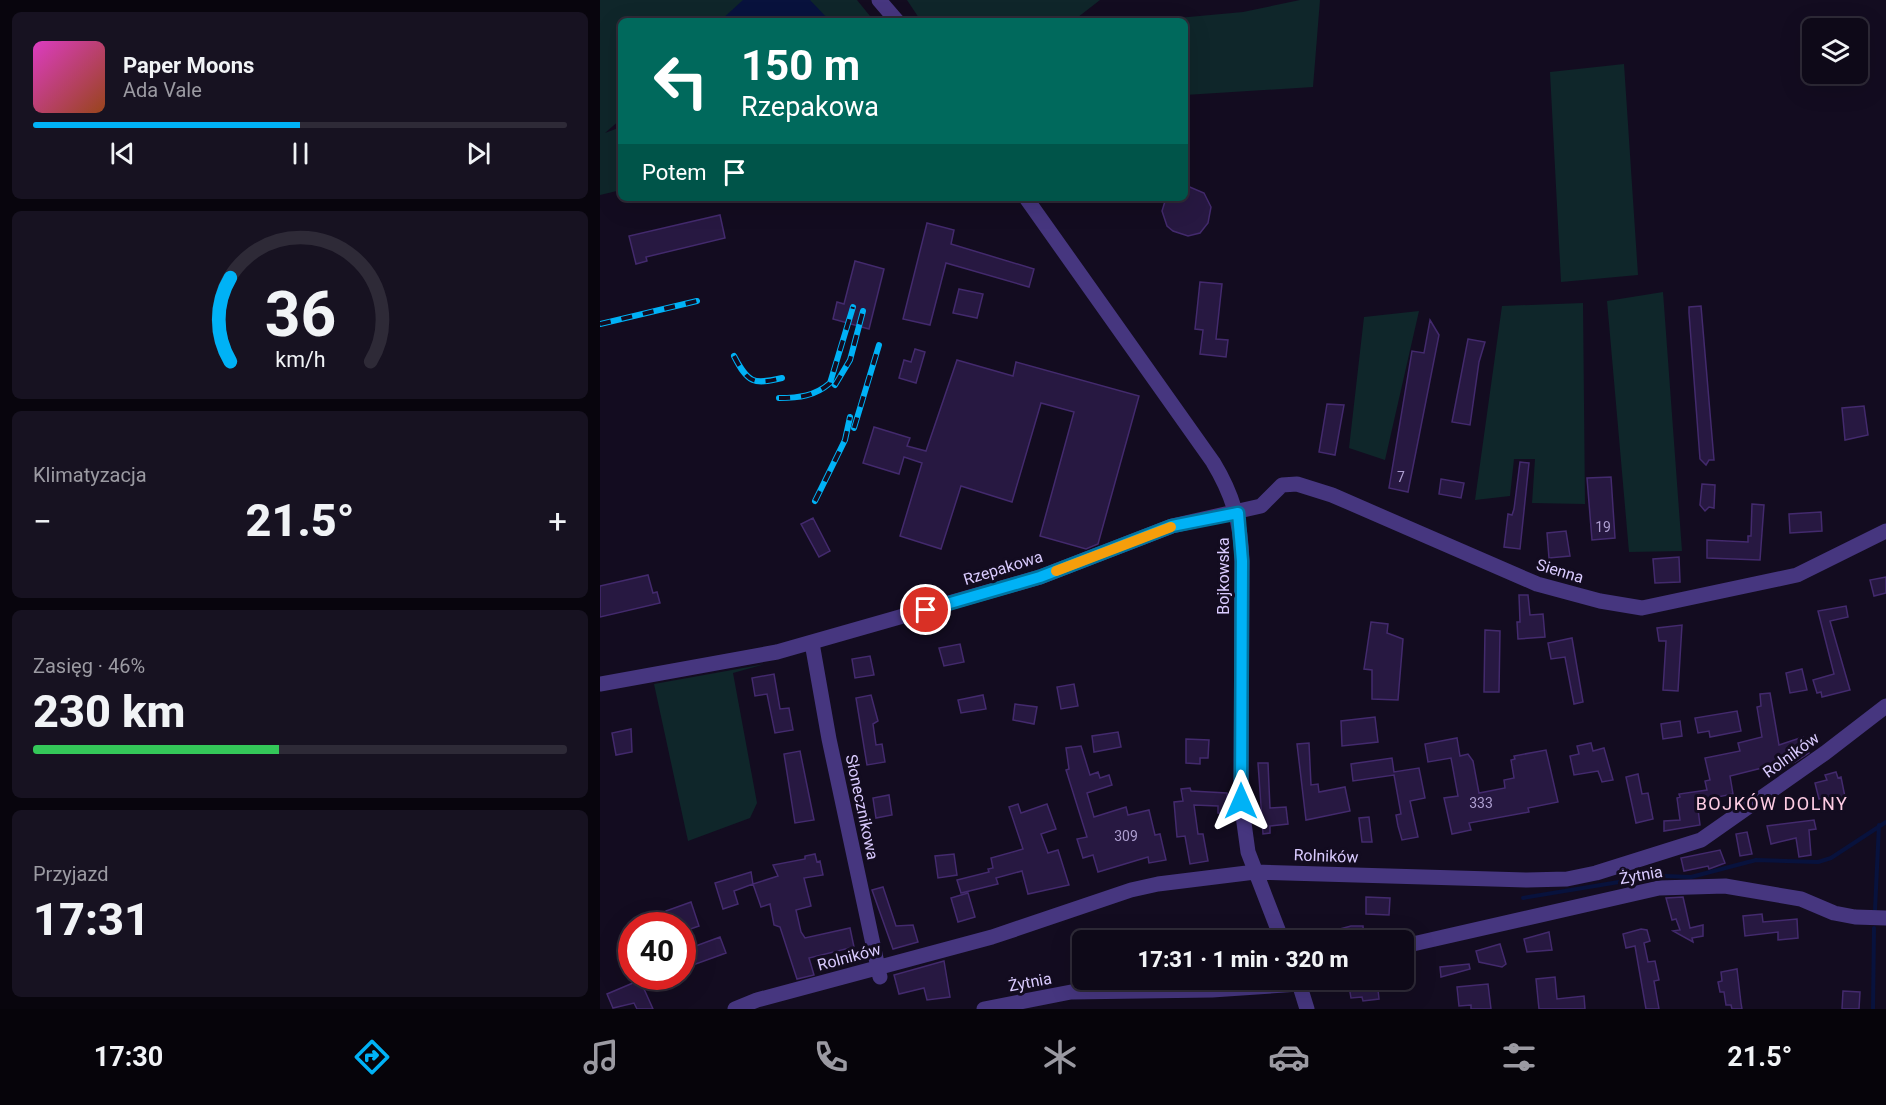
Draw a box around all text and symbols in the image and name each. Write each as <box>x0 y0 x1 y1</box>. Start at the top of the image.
map controls <box>1802 18 1868 84</box>
button: layers <box>1802 18 1868 84</box>
text: 150 m <box>741 41 860 90</box>
icon: left <box>642 42 720 120</box>
text: Paper Moons <box>123 53 254 78</box>
text: Ada Vale <box>123 78 202 102</box>
text: Rzepakowa <box>741 91 879 123</box>
icon: previous <box>106 137 139 170</box>
icon: pause <box>284 137 317 170</box>
icon: next <box>462 137 495 170</box>
icon: arrive <box>718 156 751 189</box>
text: Potem <box>642 160 706 185</box>
text: 36 <box>264 278 336 351</box>
text: km/h <box>275 348 325 373</box>
text: Klimatyzacja <box>33 463 147 487</box>
house number: 7 <box>1397 469 1405 485</box>
text: 21.5° <box>246 494 355 547</box>
text: − <box>33 502 52 541</box>
text: + <box>548 502 567 541</box>
house number: 19 <box>1595 519 1611 535</box>
street label: Bojkowska <box>1214 537 1233 615</box>
street label: Rzepakowa <box>961 547 1045 589</box>
street label: Sienna <box>1534 555 1586 587</box>
pin <box>900 584 951 635</box>
icon: arrive <box>909 593 942 626</box>
text: Zasięg · 46% <box>33 654 145 678</box>
text: 230 km <box>33 685 185 738</box>
street label: Rolników <box>1759 728 1823 782</box>
street label: Słonecznikowa <box>842 753 882 861</box>
position arrow <box>1209 769 1273 833</box>
district label: BOJKÓW DOLNY <box>1696 793 1848 814</box>
house number: 333 <box>1469 795 1493 811</box>
house number: 309 <box>1114 828 1138 844</box>
street label: Rolników <box>1293 845 1359 867</box>
text: Przyjazd <box>33 862 109 886</box>
street label: Żytnia <box>1618 862 1664 888</box>
text: 17:31 <box>33 893 150 946</box>
speed limit sign: 40 <box>618 912 696 990</box>
street label: Rolników <box>815 939 883 975</box>
text: 17:31 · 1 min · 320 m <box>1138 947 1348 972</box>
street label: Żytnia <box>1007 969 1053 995</box>
icon: directions <box>351 1036 393 1078</box>
icon: music <box>580 1036 622 1078</box>
icon: phone <box>810 1036 852 1078</box>
icon: climate <box>1039 1036 1081 1078</box>
icon: car <box>1268 1036 1310 1078</box>
icon: filters <box>1498 1036 1540 1078</box>
text: 17:30 <box>94 1041 163 1073</box>
text: 21.5° <box>1727 1041 1792 1073</box>

